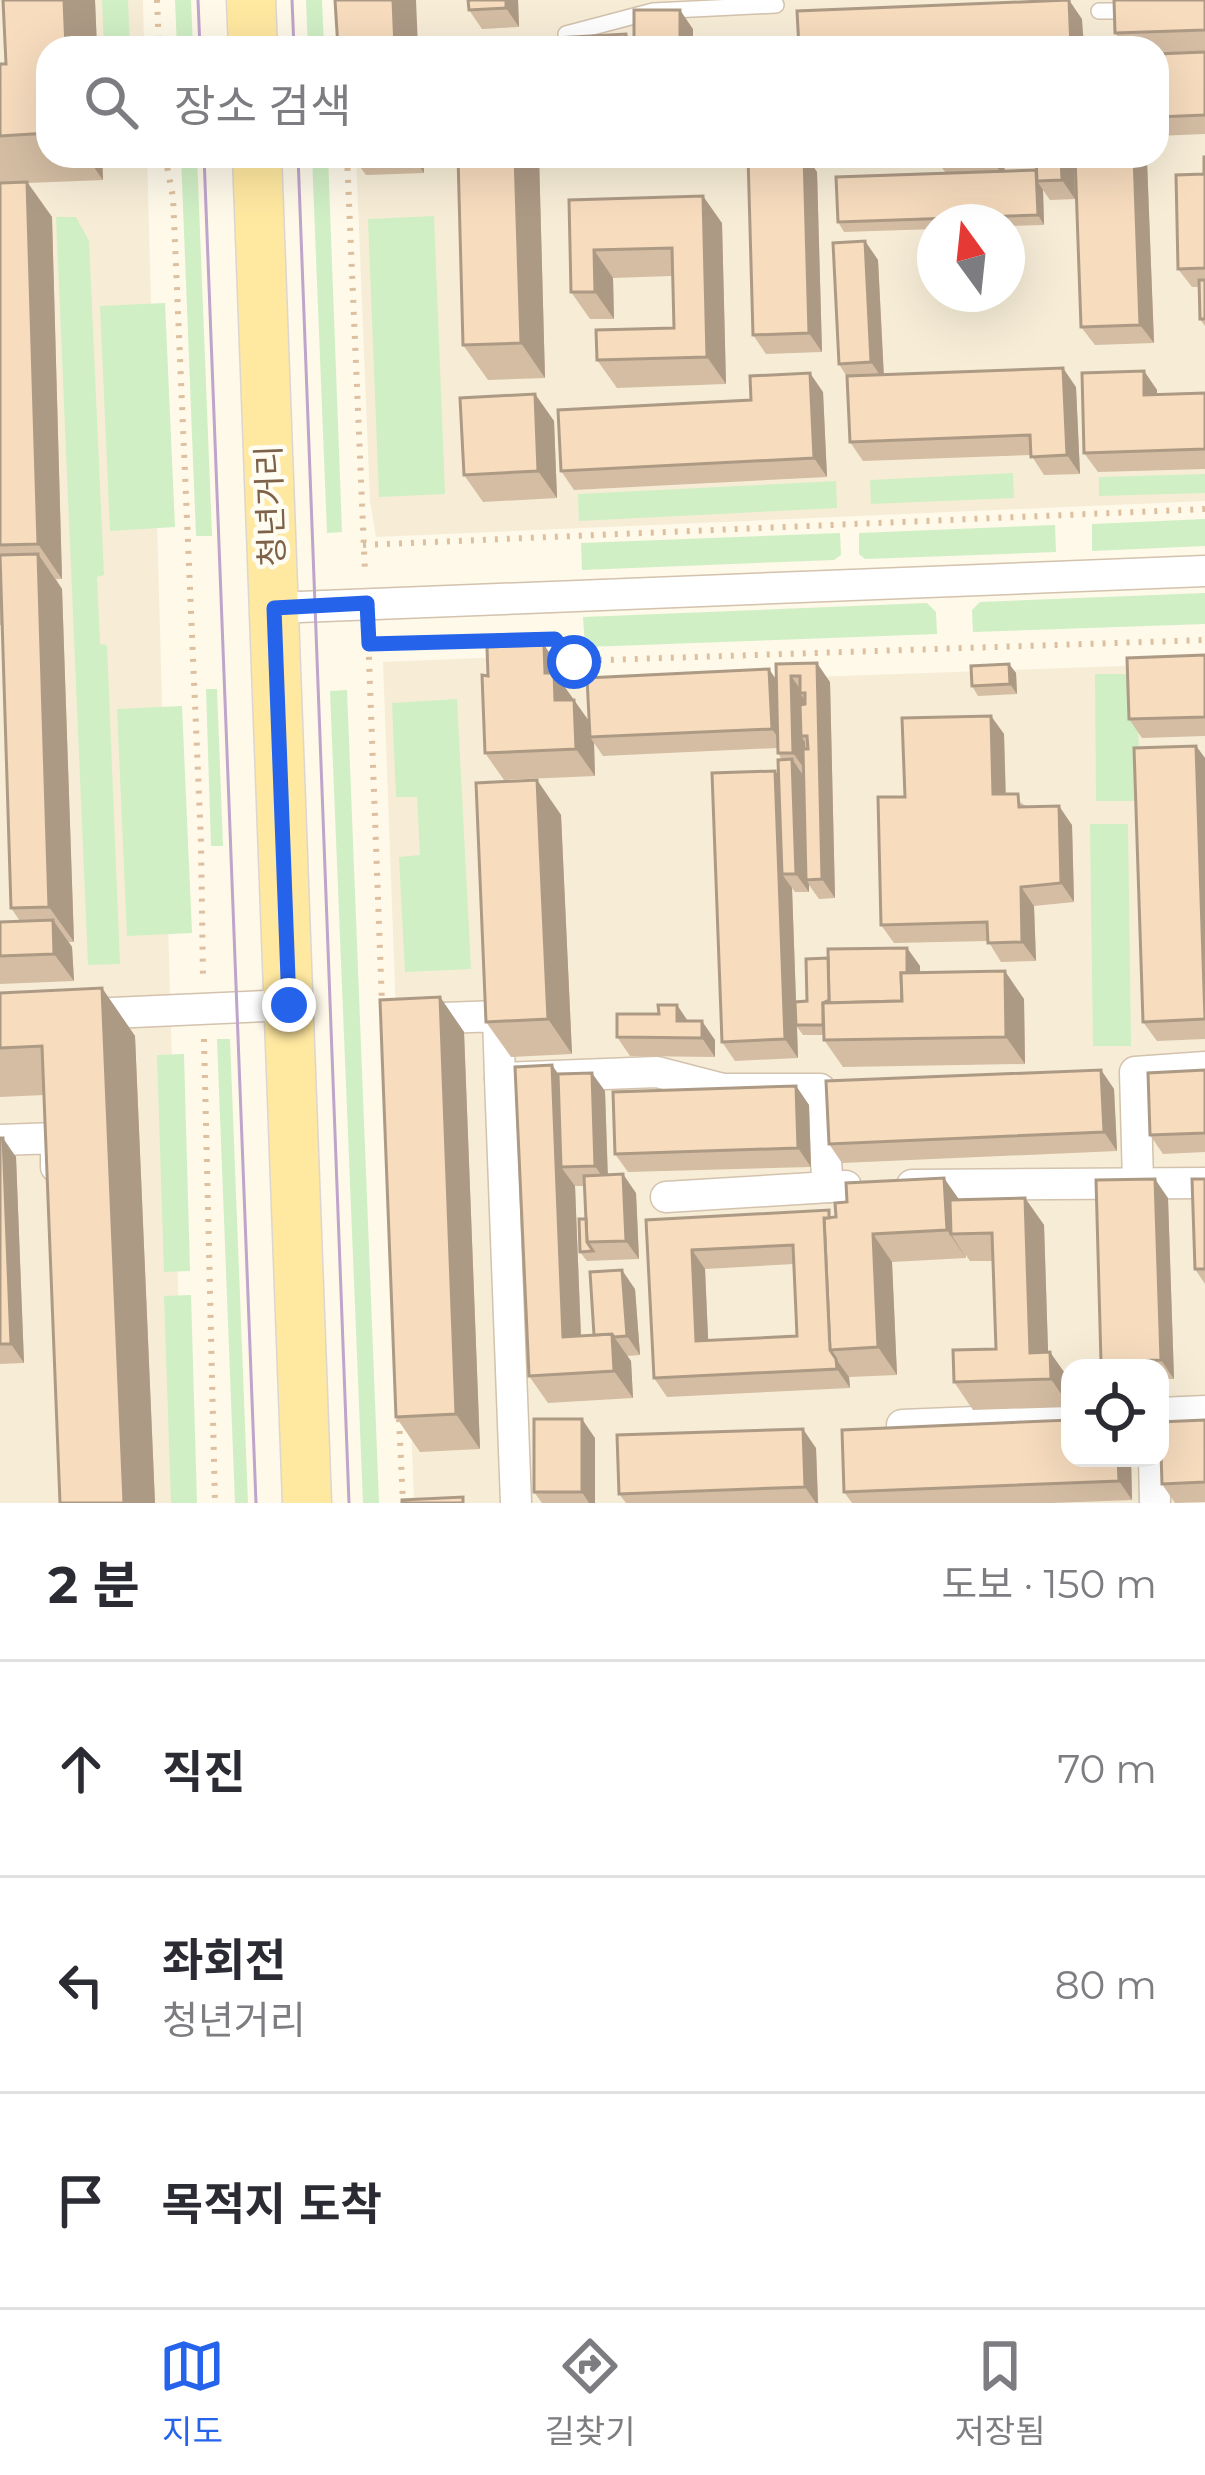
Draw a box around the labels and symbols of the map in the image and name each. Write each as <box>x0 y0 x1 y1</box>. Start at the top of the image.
north arrow <box>917 204 1025 312</box>
street label: 청년거리 <box>248 445 292 567</box>
route start <box>547 635 601 689</box>
route end <box>262 978 316 1032</box>

